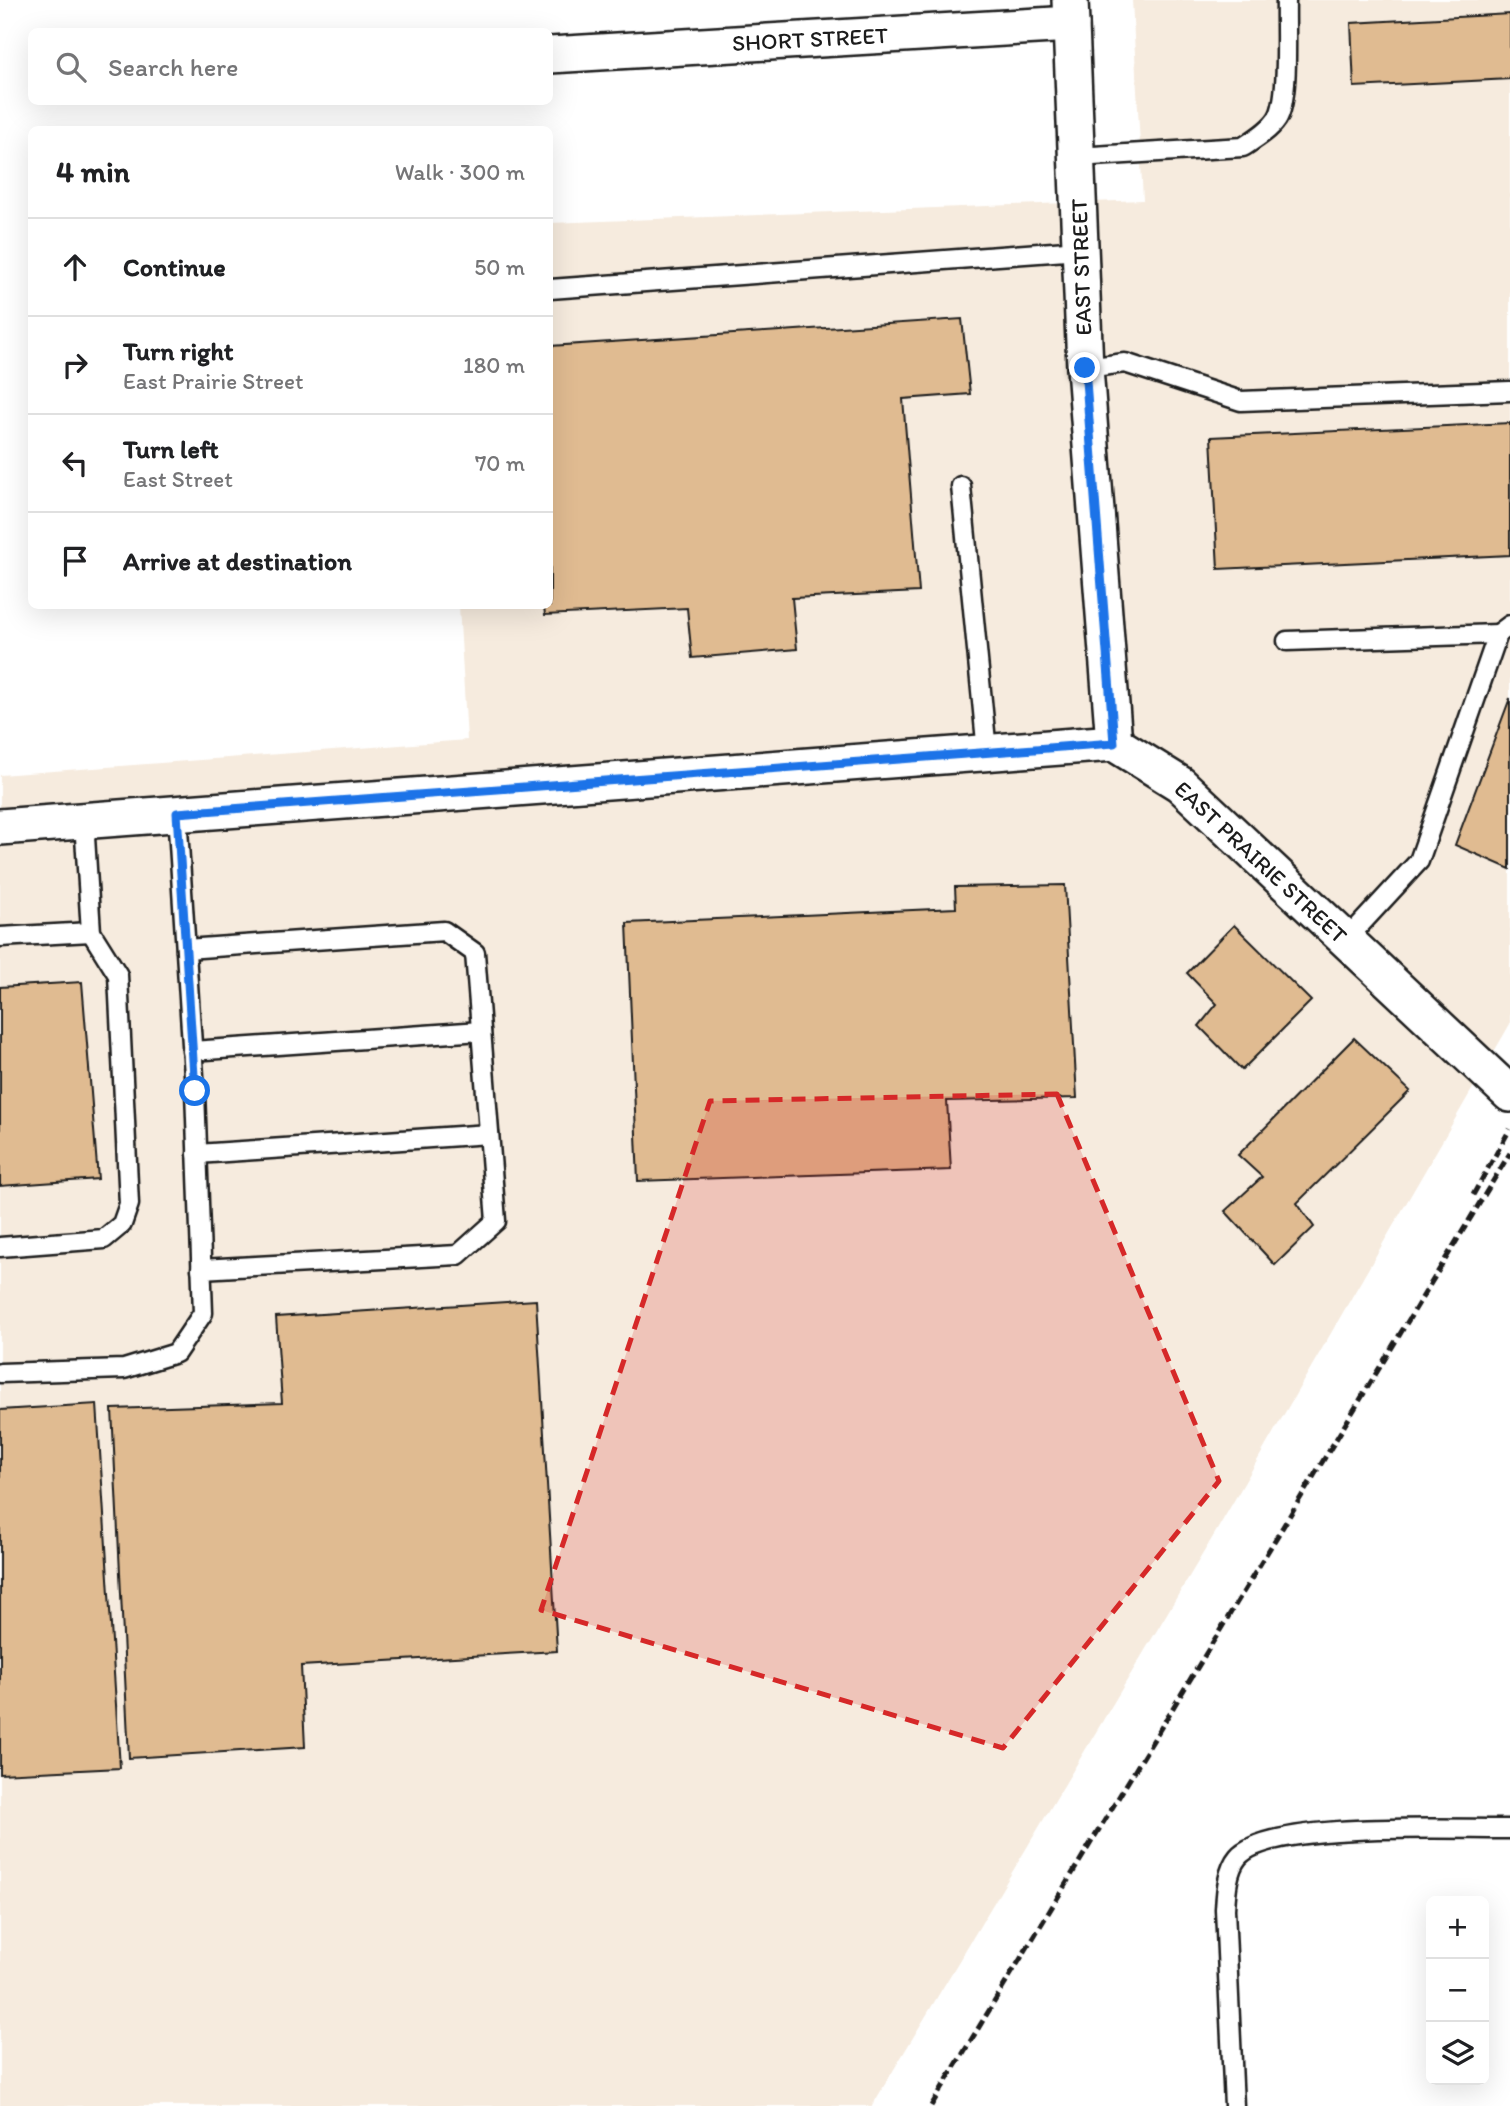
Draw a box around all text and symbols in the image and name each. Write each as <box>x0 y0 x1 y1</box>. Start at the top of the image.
street label: SHORT STREET <box>731 21 889 57</box>
search box <box>28 28 553 105</box>
icon: search <box>52 48 90 86</box>
text: Search here <box>108 51 238 83</box>
text: 4 min <box>56 153 130 190</box>
text: Walk · 300 m <box>395 158 525 186</box>
street label: EAST STREET <box>1065 198 1097 336</box>
icon: ahead <box>56 248 94 286</box>
text: Continue <box>123 251 226 283</box>
text: 50 m <box>474 253 525 281</box>
text: Turn right <box>123 335 234 367</box>
icon: right <box>56 346 94 384</box>
text: 180 m <box>463 351 525 379</box>
route end <box>1069 352 1100 383</box>
text: East Prairie Street <box>123 367 304 395</box>
text: Turn left <box>123 433 219 465</box>
icon: left <box>56 444 94 482</box>
text: 70 m <box>475 449 525 477</box>
text: East Street <box>123 465 233 493</box>
icon: arrive <box>56 542 94 580</box>
text: Arrive at destination <box>123 545 352 577</box>
street label: EAST PRAIRIE STREET <box>1169 775 1353 949</box>
route start <box>179 1075 210 1106</box>
map controls <box>1426 1896 1489 2085</box>
button: + <box>1426 1896 1489 1959</box>
button: − <box>1426 1959 1489 2022</box>
button: layers <box>1426 2022 1489 2085</box>

